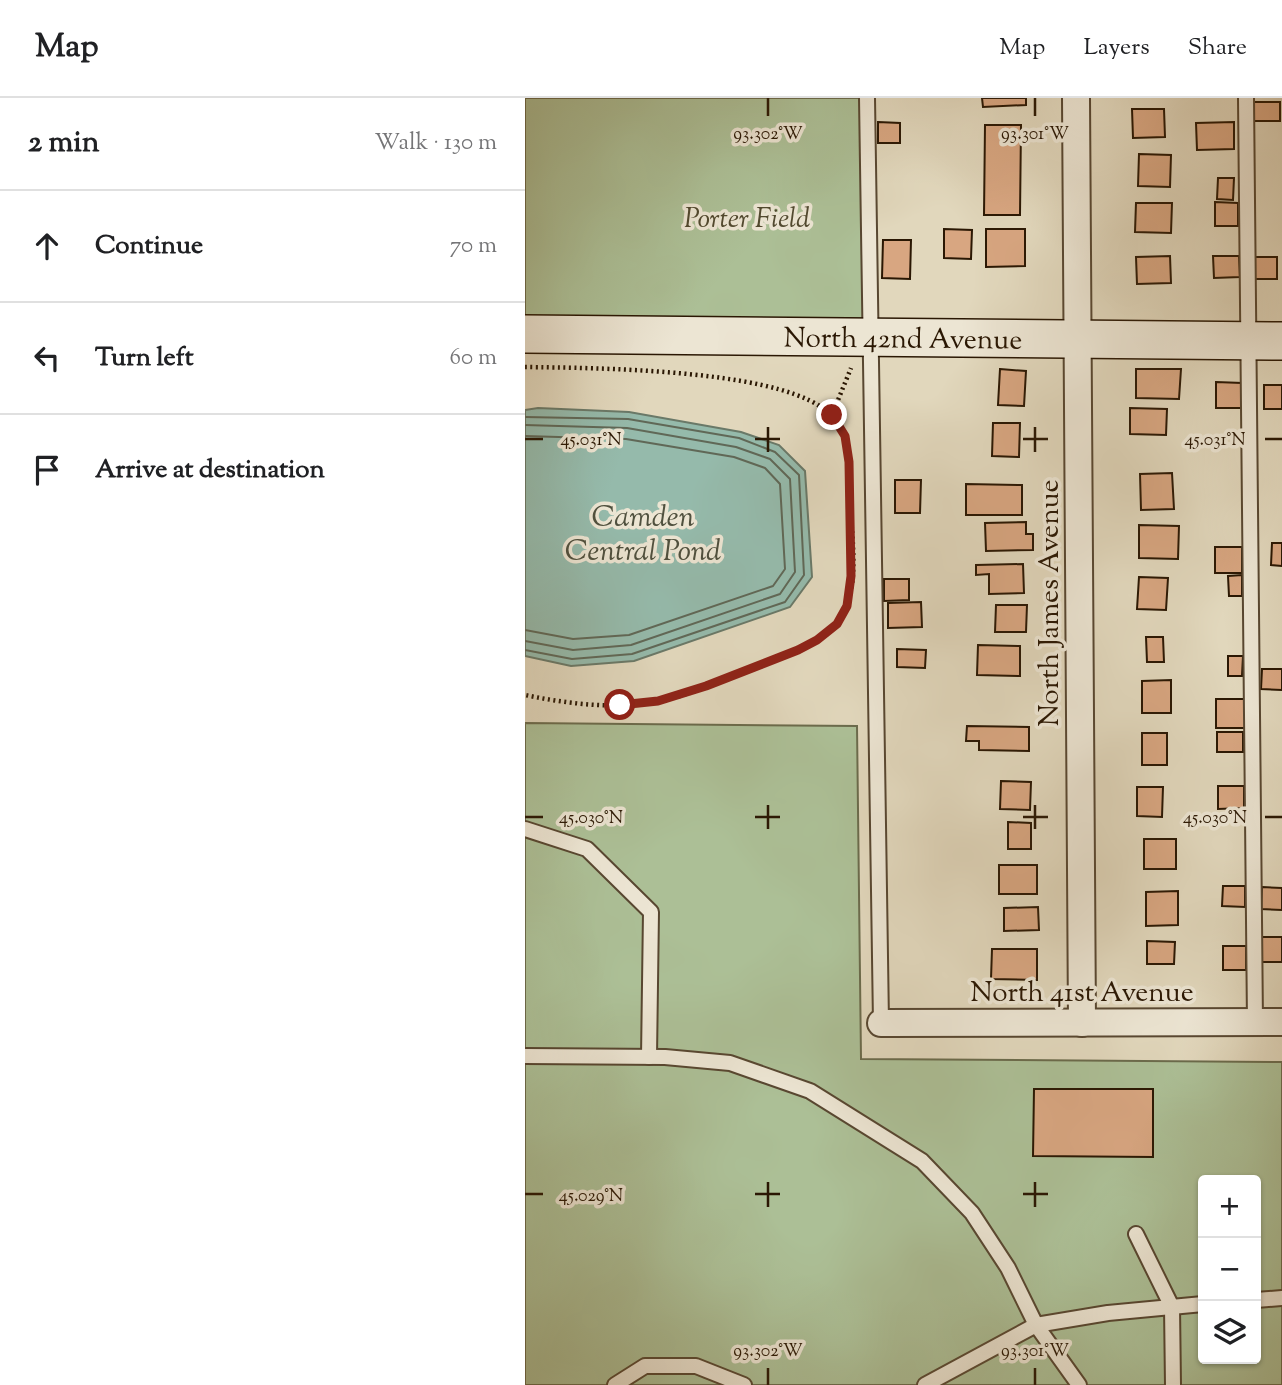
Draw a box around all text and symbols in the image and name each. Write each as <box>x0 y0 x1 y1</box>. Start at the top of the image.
text: Map <box>35 24 99 72</box>
text: Map <box>999 31 1045 65</box>
text: Layers <box>1083 31 1150 65</box>
text: Share <box>1188 31 1247 65</box>
text: 2 min <box>28 122 100 165</box>
text: 93.302°W <box>733 122 803 148</box>
text: 93.301°W <box>1001 122 1069 148</box>
text: Walk · 130 m <box>374 127 497 160</box>
park label: Porter Field <box>684 200 810 240</box>
icon: ahead <box>28 227 66 265</box>
text: Continue <box>95 228 203 265</box>
text: 70 m <box>450 230 497 263</box>
street label: North 42nd Avenue <box>783 319 1022 362</box>
icon: left <box>28 339 66 377</box>
text: Turn left <box>95 340 194 377</box>
text: 60 m <box>449 342 497 375</box>
route end <box>816 399 847 430</box>
text: 45.031°N <box>560 428 622 454</box>
text: 45.031°N <box>1184 428 1246 454</box>
icon: arrive <box>28 451 66 489</box>
text: Arrive at destination <box>95 452 325 489</box>
street label: North James Avenue <box>1031 479 1071 727</box>
water label: Camden Central Pond <box>565 497 721 574</box>
route start <box>604 689 635 720</box>
text: 45.030°N <box>559 806 623 832</box>
text: 45.030°N <box>1183 806 1247 832</box>
street label: North 41st Avenue <box>970 974 1194 1014</box>
map controls <box>1198 1175 1261 1364</box>
button: + <box>1198 1175 1261 1238</box>
text: 45.029°N <box>559 1184 623 1210</box>
button: − <box>1198 1238 1261 1301</box>
button: layers <box>1198 1301 1261 1364</box>
text: 93.302°W <box>733 1339 803 1365</box>
text: 93.301°W <box>1001 1339 1069 1365</box>

